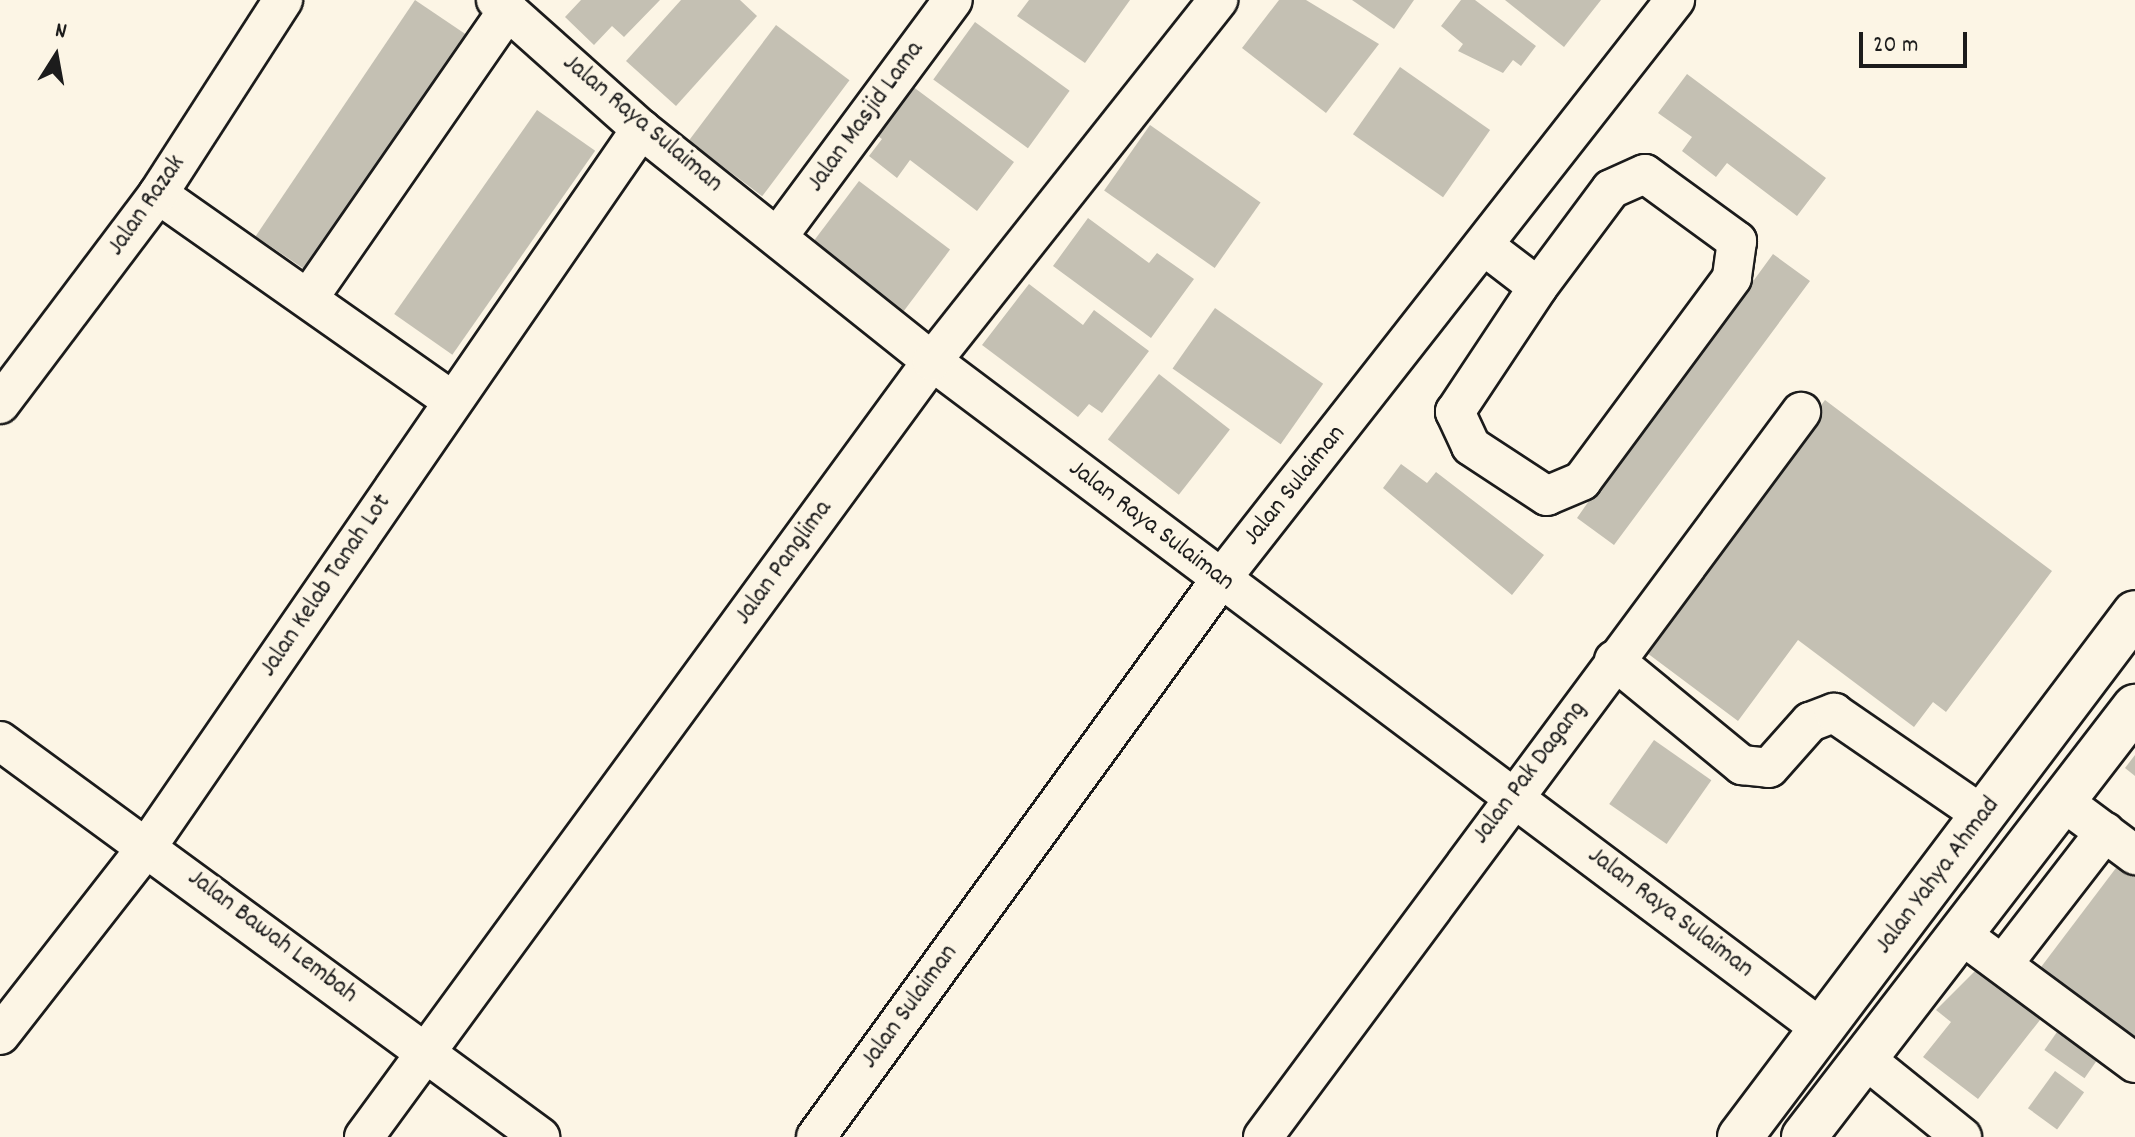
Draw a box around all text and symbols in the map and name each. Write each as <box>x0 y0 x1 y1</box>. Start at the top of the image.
north arrow <box>16 16 96 96</box>
text: N <box>52 16 69 48</box>
scale bar <box>1863 16 1971 66</box>
text: 20 m <box>1873 29 1919 63</box>
street label: Jalan Masjid Lama <box>801 35 931 199</box>
street label: Jalan Raya Sulaiman <box>556 48 728 200</box>
street label: Jalan Razak <box>101 150 193 262</box>
street label: Jalan Sulaiman <box>1237 419 1353 553</box>
street label: Jalan Raya Sulaiman <box>1062 454 1240 598</box>
street label: Jalan Kelab Tanah Lot <box>253 489 399 683</box>
street label: Jalan Panglima <box>728 495 840 631</box>
street label: Jalan Pak Dagang <box>1466 695 1594 851</box>
street label: Jalan Yahya Ahmad <box>1869 791 2007 961</box>
street label: Jalan Raya Sulaiman <box>1581 841 1759 985</box>
street label: Jalan Bawah Lembah <box>181 863 363 1011</box>
street label: Jalan Sulaiman <box>855 939 965 1075</box>

